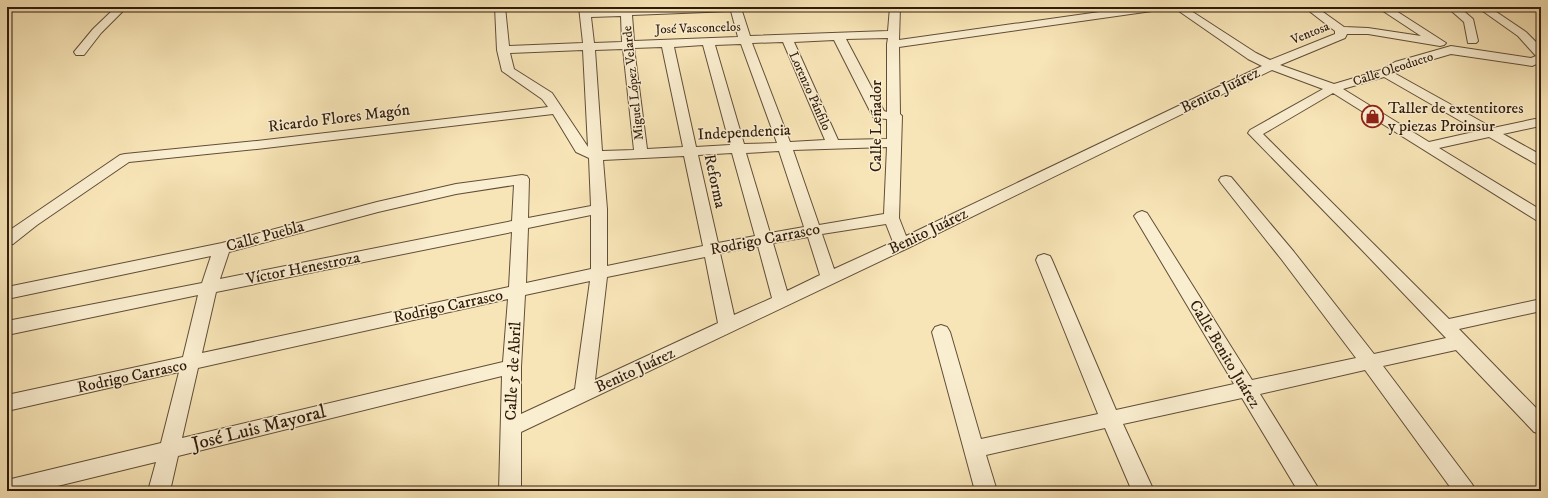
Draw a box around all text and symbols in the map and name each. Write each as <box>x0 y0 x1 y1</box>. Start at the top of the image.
street label: Ventosa <box>1288 18 1332 48</box>
street label: José Vasconcelos <box>654 19 741 38</box>
street label: Miguel López Velarde <box>619 25 647 141</box>
street label: Calle Oleoducto <box>1351 48 1435 90</box>
street label: Lorenzo Pánfilo <box>785 49 835 133</box>
street label: Benito Juárez <box>1177 62 1263 118</box>
street label: Calle Leñador <box>866 80 886 172</box>
place label: Taller de extentitores y piezas Proinsur <box>1388 98 1524 136</box>
street label: Ricardo Flores Magón <box>267 99 412 137</box>
shop icon: Taller de extentitores y piezas Proinsur <box>1359 104 1385 130</box>
street label: Independencia <box>697 120 791 144</box>
street label: Reforma <box>700 152 731 210</box>
street label: Benito Juárez <box>885 203 971 259</box>
street label: Calle Puebla <box>224 216 306 256</box>
street label: Rodrigo Carrasco <box>708 218 822 259</box>
street label: Víctor Henestroza <box>243 247 362 289</box>
street label: Rodrigo Carrasco <box>391 285 505 327</box>
street label: Calle Benito Juárez <box>1185 296 1265 412</box>
street label: Calle 5 de Abril <box>500 321 526 421</box>
street label: Benito Juárez <box>592 343 678 397</box>
street label: Rodrigo Carrasco <box>75 355 189 397</box>
street label: José Luis Mayoral <box>188 400 329 456</box>

